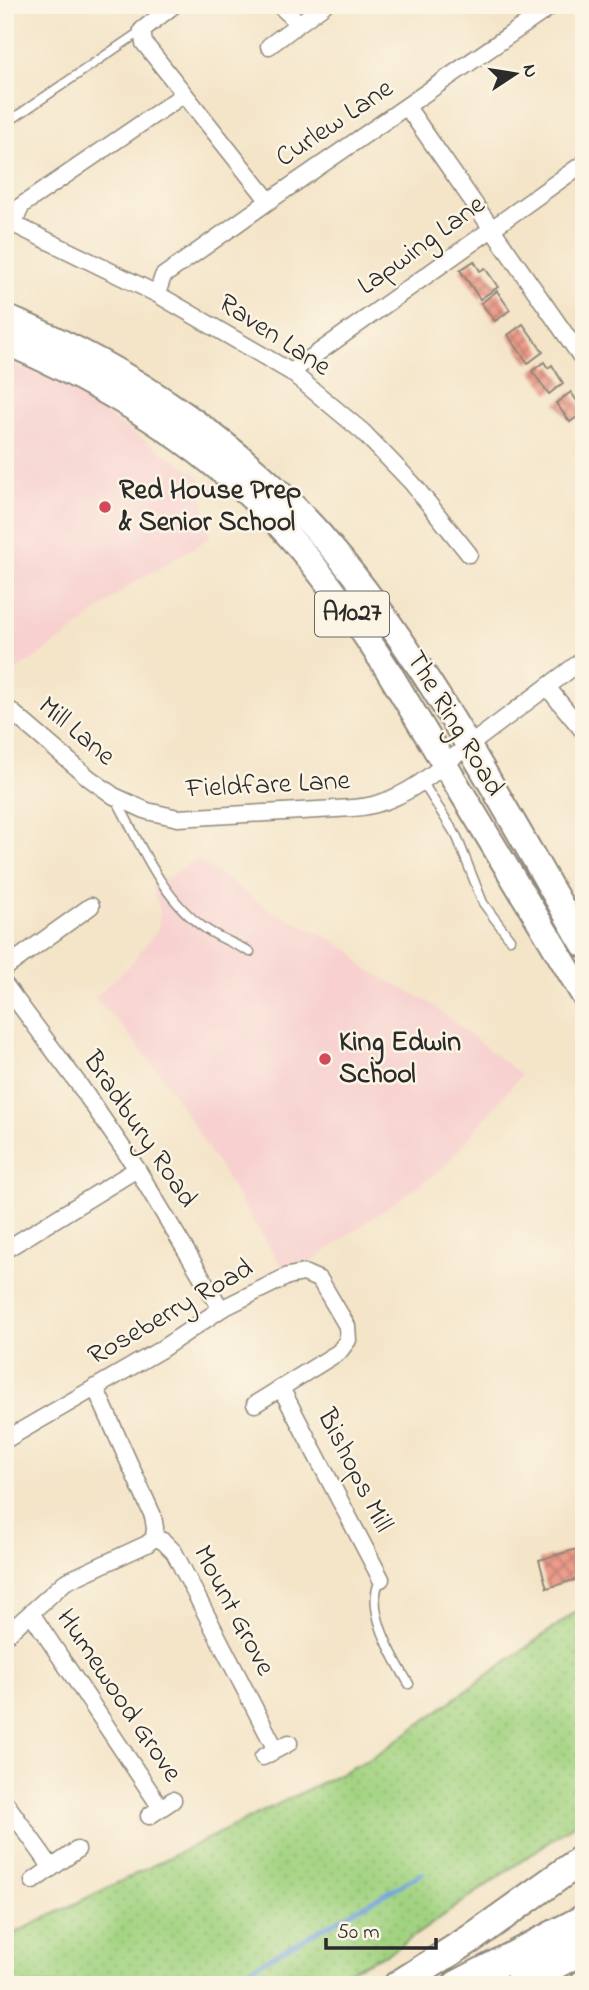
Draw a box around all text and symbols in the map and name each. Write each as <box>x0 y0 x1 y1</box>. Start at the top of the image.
north arrow <box>480 38 550 108</box>
text: N <box>515 62 544 80</box>
street label: Curlew Lane <box>268 69 403 179</box>
street label: Lapwing Lane <box>350 185 495 306</box>
street label: Raven Lane <box>209 284 339 388</box>
place label: Red House Prep & Senior School <box>118 471 301 544</box>
marker: Red House Prep & Senior School <box>97 499 113 515</box>
road number: A1027 <box>315 592 389 636</box>
street label: The Ring Road <box>394 643 514 805</box>
street label: Mill Lane <box>28 687 124 777</box>
street label: Fieldfare Lane <box>184 761 352 811</box>
place label: King Edwin School <box>339 1023 461 1096</box>
street label: Bradbury Road <box>71 1043 207 1217</box>
marker: King Edwin School <box>317 1051 333 1067</box>
street label: Roseberry Road <box>81 1249 262 1377</box>
street label: Bishops Mill <box>305 1401 403 1540</box>
street label: Mount Grove <box>181 1538 285 1684</box>
street label: Humewood Grove <box>45 1601 192 1791</box>
scale bar <box>326 1906 437 1950</box>
text: 50 m <box>337 1918 380 1948</box>

